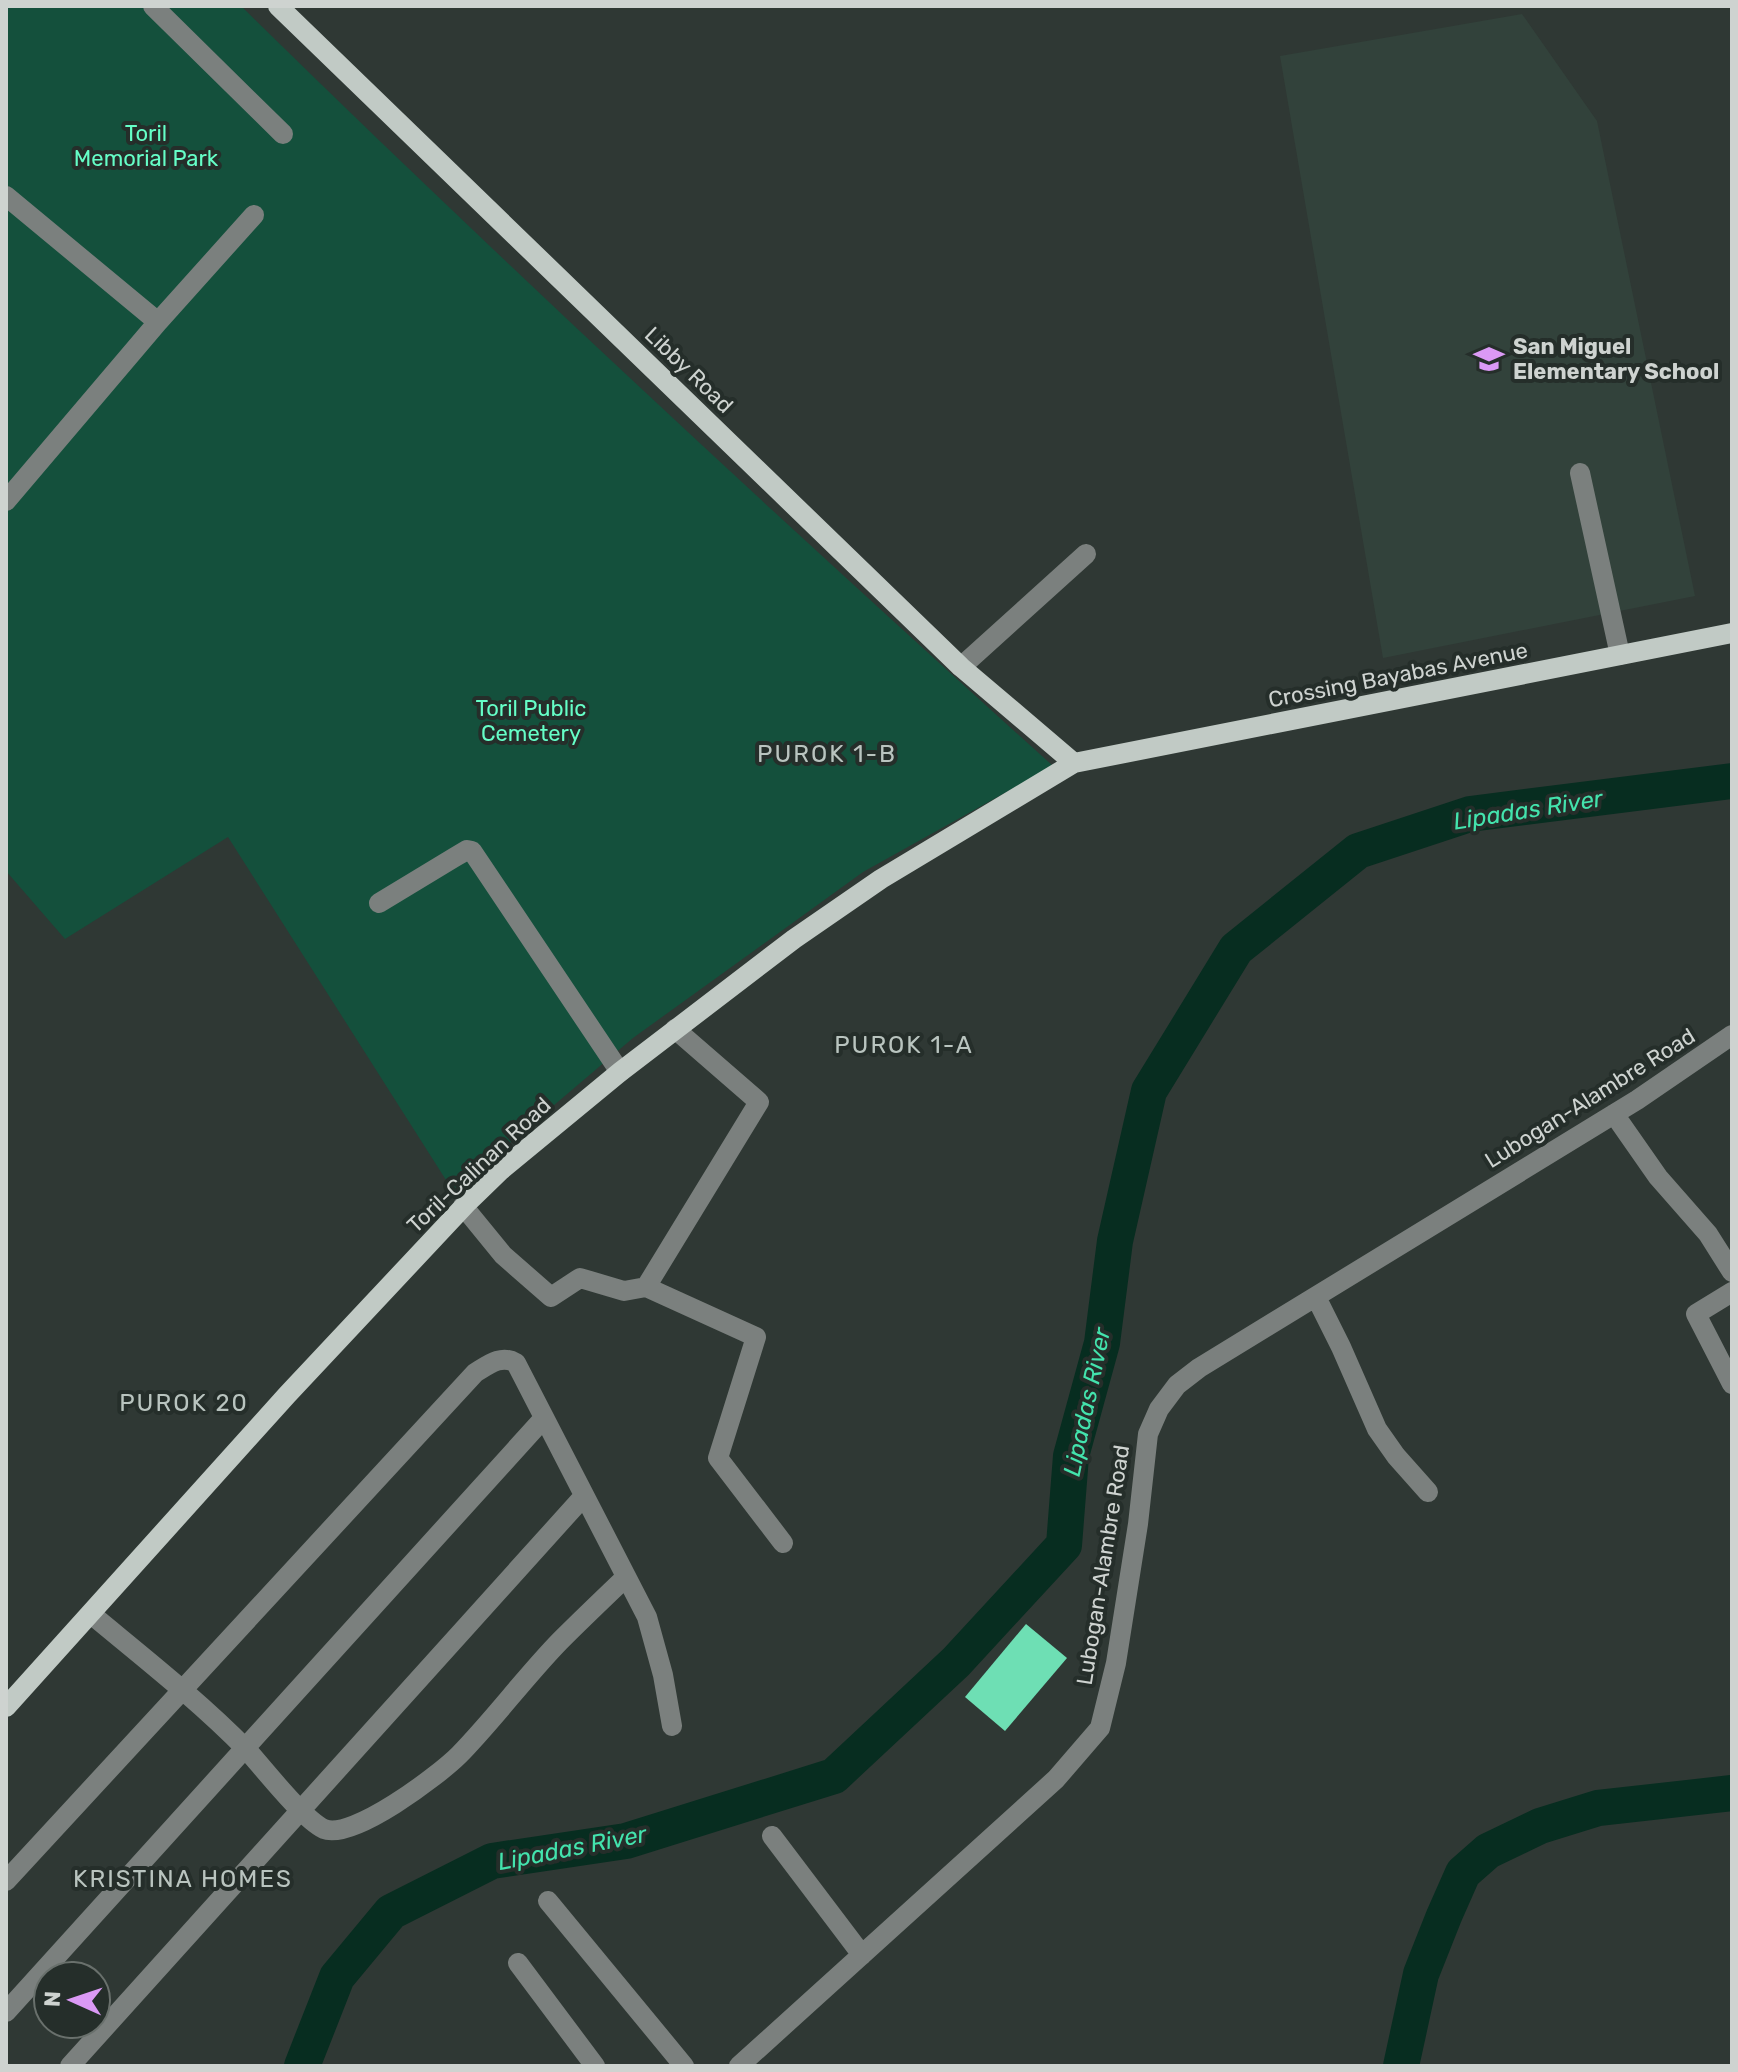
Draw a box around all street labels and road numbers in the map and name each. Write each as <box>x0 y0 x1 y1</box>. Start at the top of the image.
street label: Libby Road <box>639 321 739 419</box>
street label: Crossing Bayabas Avenue <box>1266 637 1530 713</box>
street label: Lubogan-Alambre Road <box>1480 1022 1700 1174</box>
street label: Toril-Calinan Road <box>402 1091 556 1239</box>
street label: Lubogan-Alambre Road <box>1071 1443 1135 1687</box>

